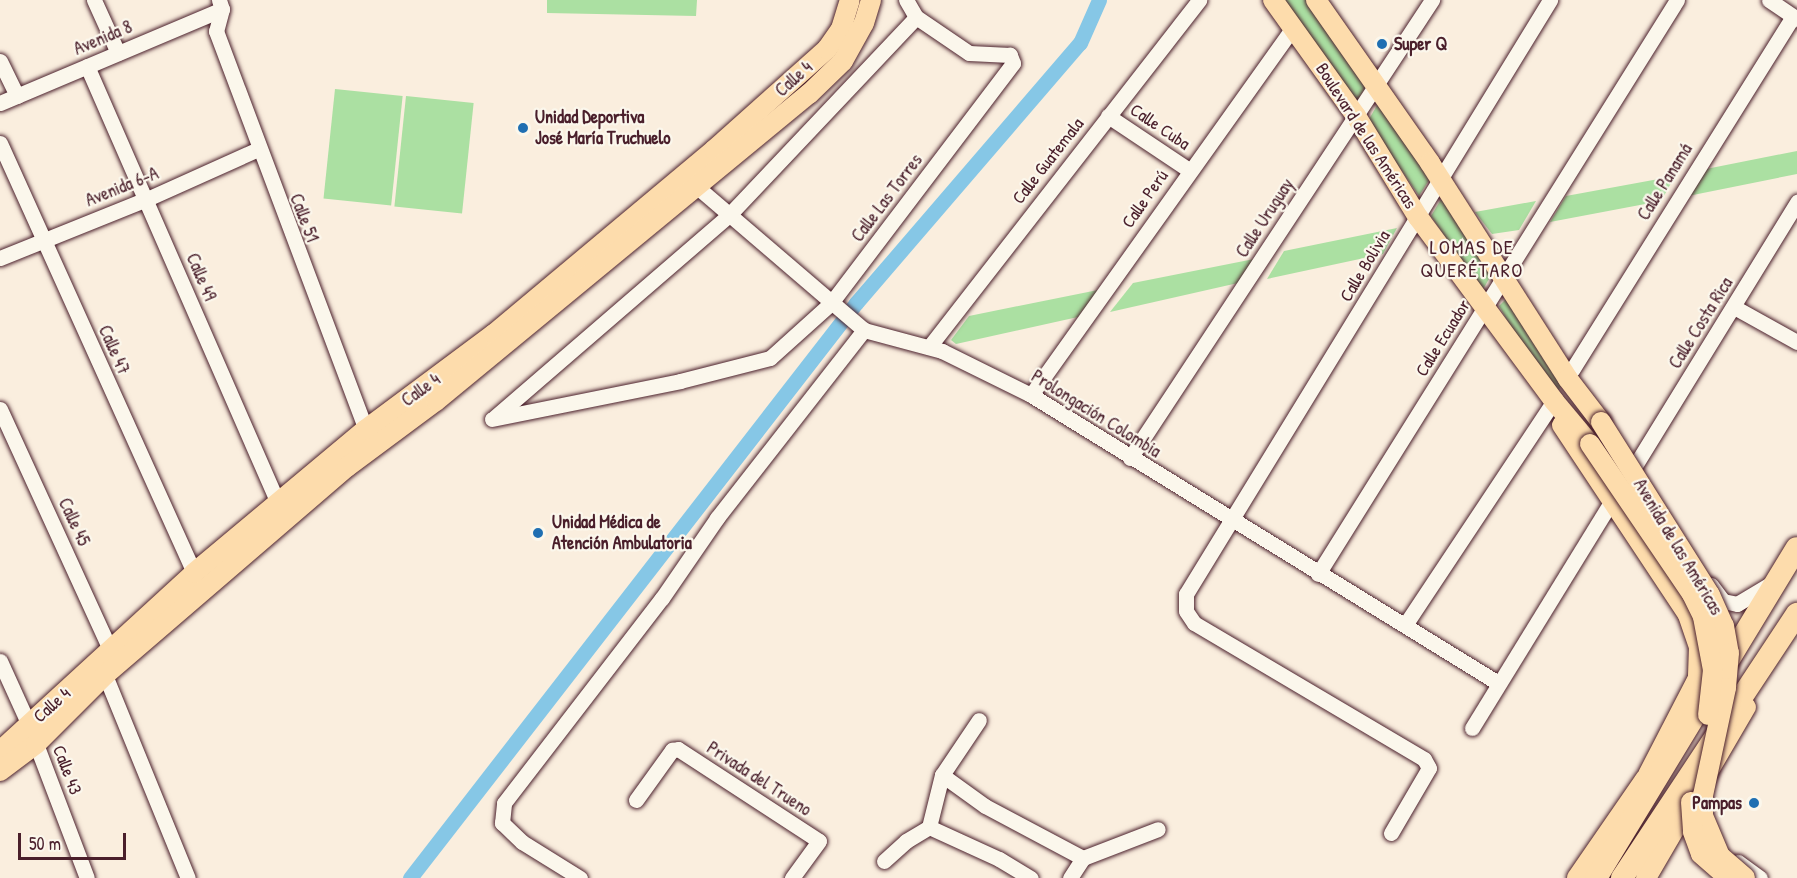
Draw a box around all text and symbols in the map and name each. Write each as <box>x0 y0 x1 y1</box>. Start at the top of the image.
street label: Avenida 8 <box>71 16 135 60</box>
place label: Super Q <box>1394 33 1447 55</box>
marker: Super Q <box>1375 37 1389 51</box>
street label: Calle 4 <box>771 57 817 101</box>
street label: Boulevard de las Américas <box>1311 59 1421 213</box>
street label: Calle Cuba <box>1126 99 1194 155</box>
place label: Unidad Deportiva José María Truchuelo <box>535 107 671 150</box>
street label: Calle Guatemala <box>1008 114 1088 208</box>
marker: Unidad Deportiva José María Truchuelo <box>516 121 530 135</box>
street label: Calle Panamá <box>1633 140 1697 224</box>
street label: Calle Las Torres <box>847 150 927 246</box>
street label: Avenida 6-A <box>82 163 162 211</box>
street label: Calle Perú <box>1117 166 1173 232</box>
street label: Calle Uruguay <box>1231 174 1299 262</box>
street label: Calle 51 <box>285 191 323 245</box>
street label: Calle Bolivia <box>1335 226 1395 306</box>
district label: LOMAS DE QUERÉTARO <box>1420 234 1524 281</box>
street label: Calle 49 <box>181 250 221 304</box>
street label: Calle Costa Rica <box>1664 273 1738 373</box>
street label: Calle Ecuador <box>1411 296 1475 380</box>
street label: Calle 47 <box>94 322 134 378</box>
street label: Prolongación Colombia <box>1027 365 1165 463</box>
street label: Calle 4 <box>397 369 445 411</box>
street label: Avenida de las Américas <box>1629 475 1727 619</box>
street label: Calle 45 <box>54 495 94 549</box>
place label: Unidad Médica de Atención Ambulatoria <box>552 512 692 554</box>
marker: Unidad Médica de Atención Ambulatoria <box>529 524 547 542</box>
street label: Calle 4 <box>29 683 75 727</box>
street label: Privada del Trueno <box>703 737 815 821</box>
street label: Calle 43 <box>48 742 86 798</box>
place label: Pampas <box>1692 792 1742 814</box>
marker: Pampas <box>1747 796 1761 810</box>
scale bar <box>21 821 129 859</box>
text: 50 m <box>29 831 61 856</box>

